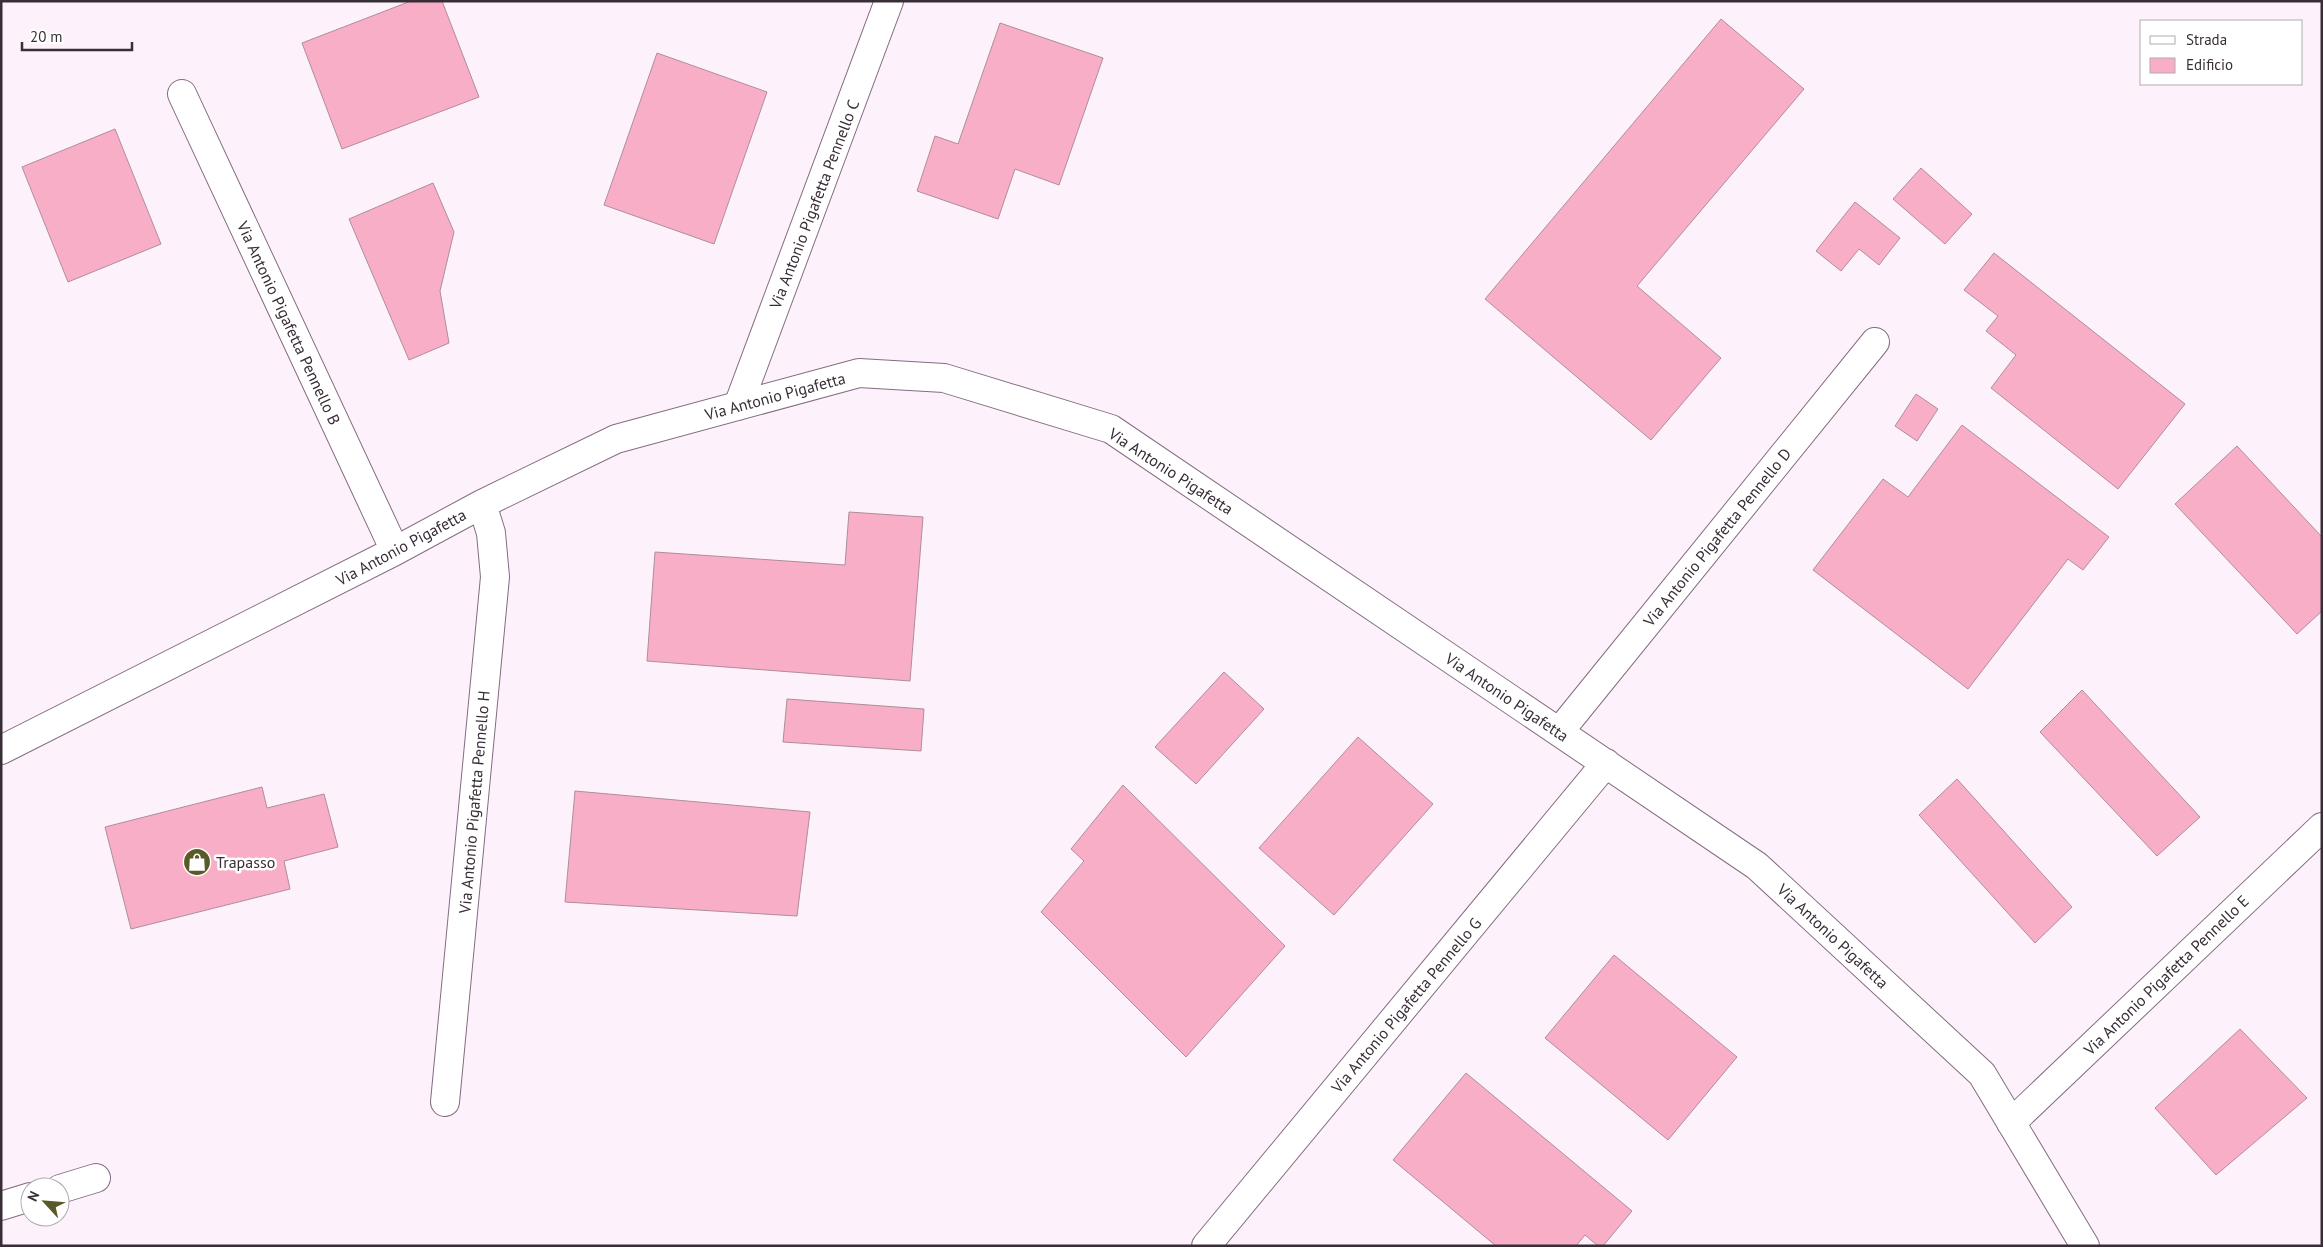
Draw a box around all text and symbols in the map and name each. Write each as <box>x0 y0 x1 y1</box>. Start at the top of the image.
scale bar <box>22 20 132 52</box>
legend <box>2140 20 2303 85</box>
text: 20 m <box>30 27 63 46</box>
text: Strada <box>2186 30 2227 49</box>
text: Edificio <box>2186 55 2233 74</box>
street label: Via Antonio Pigafetta Pennello C <box>764 97 863 312</box>
street label: Via Antonio Pigafetta Pennello B <box>233 217 345 428</box>
street label: Via Antonio Pigafetta <box>702 368 847 425</box>
street label: Via Antonio Pigafetta <box>1104 423 1237 519</box>
street label: Via Antonio Pigafetta Pennello D <box>1638 444 1795 631</box>
street label: Via Antonio Pigafetta <box>332 504 469 590</box>
street label: Via Antonio Pigafetta <box>1441 648 1572 746</box>
street label: Via Antonio Pigafetta Pennello H <box>454 690 494 915</box>
shop icon: Trapasso <box>182 847 212 877</box>
place label: Trapasso <box>216 852 275 872</box>
street label: Via Antonio Pigafetta <box>1773 879 1893 993</box>
street label: Via Antonio Pigafetta Pennello E <box>2079 891 2253 1060</box>
street label: Via Antonio Pigafetta Pennello G <box>1326 913 1485 1098</box>
north arrow <box>20 1177 70 1227</box>
text: N <box>23 1188 43 1204</box>

